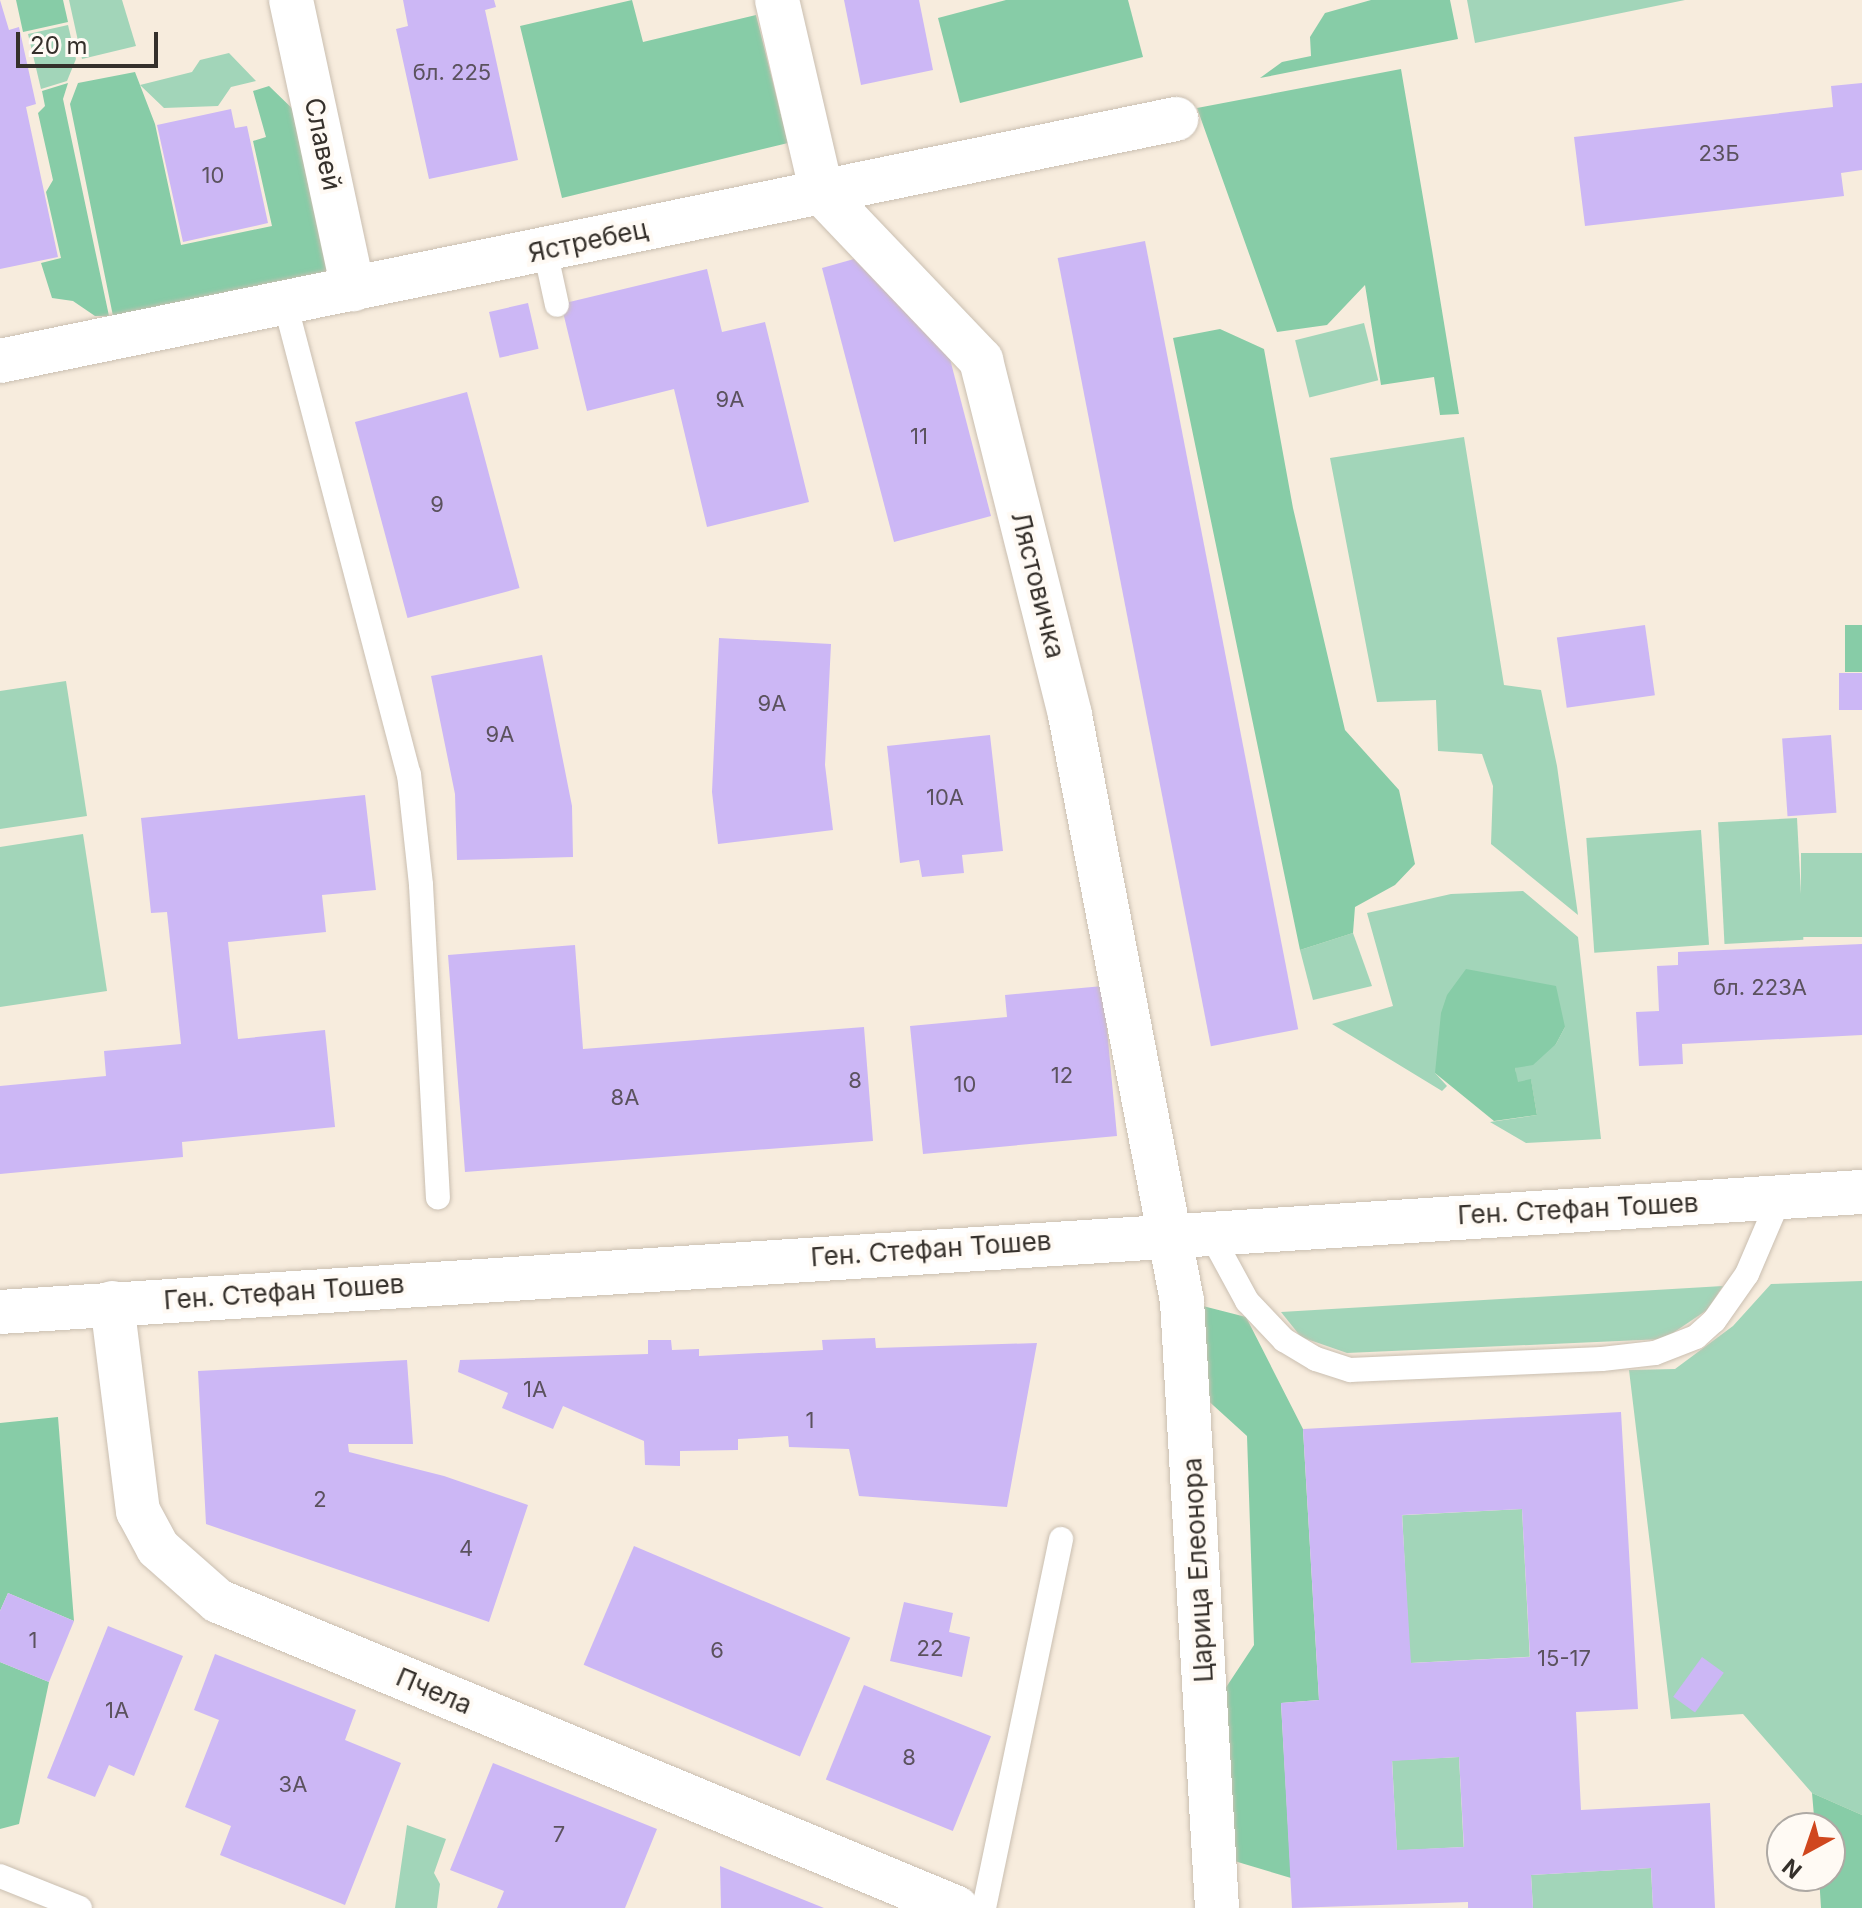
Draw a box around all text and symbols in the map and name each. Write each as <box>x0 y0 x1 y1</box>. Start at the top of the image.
scale bar <box>20 16 162 66</box>
text: 20 m <box>30 31 88 60</box>
house number: бл. 225 <box>413 60 491 86</box>
street label: Славей <box>298 95 348 193</box>
house number: 23Б <box>1698 141 1740 167</box>
house number: 10 <box>202 163 224 189</box>
street label: Ястребец <box>525 213 651 269</box>
house number: 9А <box>716 387 744 413</box>
house number: 11 <box>910 424 928 450</box>
house number: 9 <box>430 492 444 518</box>
street label: Лястовичка <box>1005 509 1071 661</box>
house number: 9А <box>758 691 786 717</box>
house number: 9А <box>486 722 514 748</box>
house number: 10А <box>926 785 964 811</box>
house number: бл. 223А <box>1713 975 1807 1001</box>
house number: 12 <box>1051 1063 1073 1089</box>
house number: 8 <box>848 1068 862 1094</box>
house number: 10 <box>954 1072 976 1098</box>
house number: 8А <box>611 1085 639 1111</box>
street label: Ген. Стефан Тошев <box>1457 1187 1699 1231</box>
street label: Ген. Стефан Тошев <box>810 1225 1052 1273</box>
street label: Ген. Стефан Тошев <box>163 1268 405 1316</box>
house number: 1А <box>523 1377 547 1403</box>
house number: 1 <box>806 1408 814 1434</box>
street label: Царица Елеонора <box>1177 1457 1219 1683</box>
house number: 2 <box>313 1487 327 1513</box>
house number: 4 <box>459 1536 473 1562</box>
house number: 1 <box>29 1628 37 1654</box>
house number: 22 <box>917 1636 943 1662</box>
house number: 6 <box>710 1638 724 1664</box>
house number: 15-17 <box>1537 1646 1591 1672</box>
street label: Пчела <box>392 1661 476 1721</box>
house number: 1А <box>105 1698 129 1724</box>
house number: 8 <box>902 1745 916 1771</box>
house number: 3А <box>279 1772 307 1798</box>
north arrow <box>1766 1812 1846 1892</box>
house number: 7 <box>553 1822 565 1848</box>
text: N <box>1777 1854 1807 1884</box>

